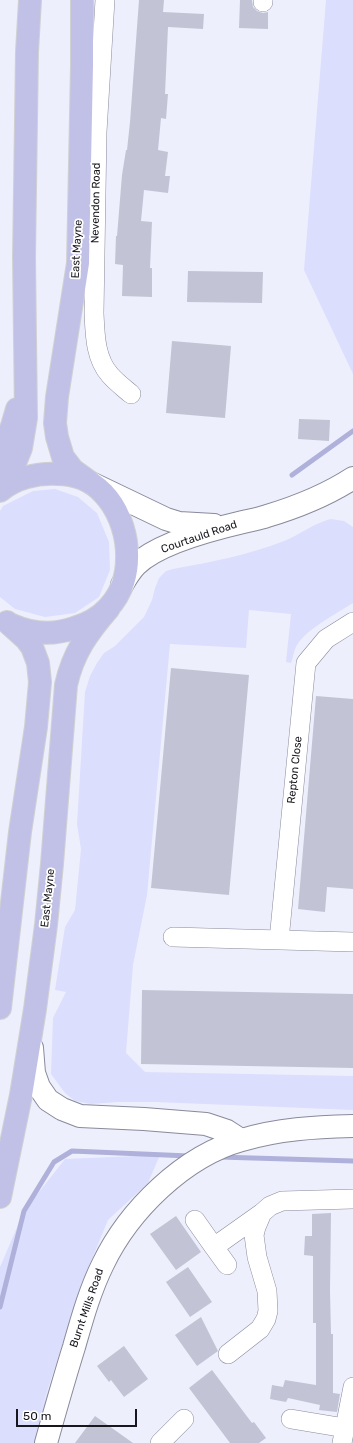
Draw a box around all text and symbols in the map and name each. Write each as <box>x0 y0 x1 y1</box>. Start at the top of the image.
street label: Nevendon Road <box>89 163 103 243</box>
street label: East Mayne <box>69 219 85 279</box>
street label: Courtauld Road <box>159 518 239 556</box>
street label: Repton Close <box>285 736 305 804</box>
street label: East Mayne <box>38 868 58 928</box>
street label: Burnt Mills Road <box>67 1267 107 1349</box>
scale bar <box>18 1401 139 1427</box>
text: 50 m <box>23 1409 51 1423</box>

